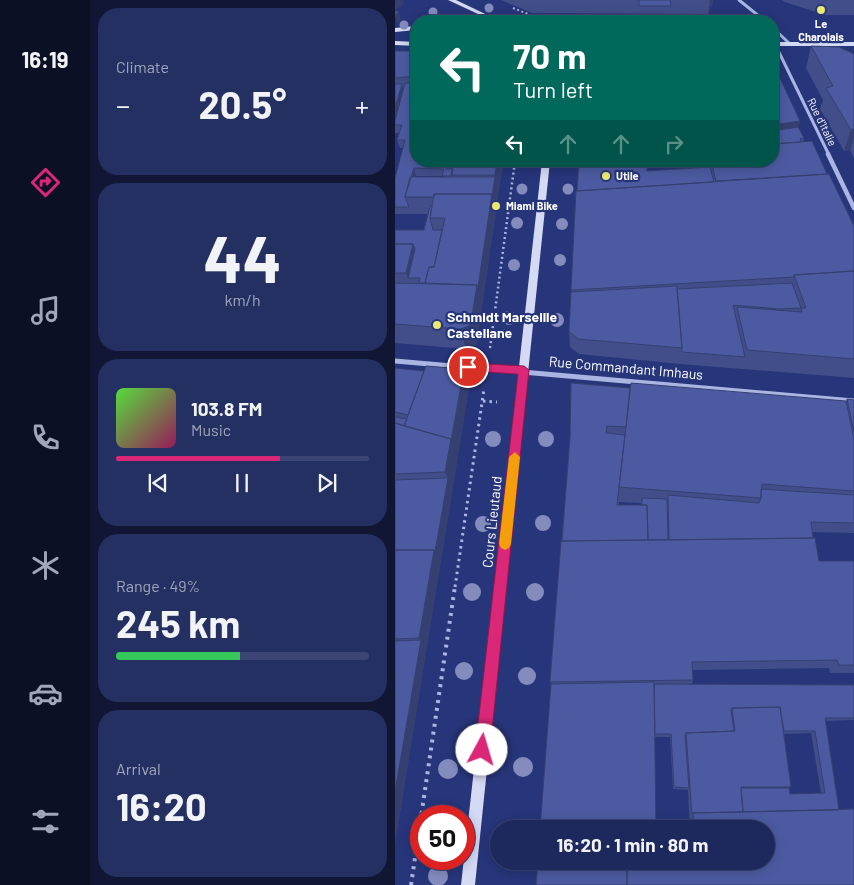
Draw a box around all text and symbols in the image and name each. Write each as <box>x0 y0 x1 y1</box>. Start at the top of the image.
marker: Le Charolais <box>815 4 827 16</box>
place label: Le Charolais <box>798 17 844 43</box>
text: 70 m <box>513 34 587 76</box>
icon: left <box>430 35 495 100</box>
text: 16:19 <box>21 46 69 72</box>
text: Climate <box>116 57 169 76</box>
text: Turn left <box>513 76 593 102</box>
text: 20.5° <box>199 81 286 127</box>
text: − <box>116 88 130 122</box>
text: + <box>355 88 369 122</box>
street label: Rue d'Italie <box>805 96 840 148</box>
icon: left <box>501 130 529 158</box>
icon: ahead <box>554 130 582 158</box>
icon: ahead <box>607 130 635 158</box>
icon: right <box>660 130 688 158</box>
icon: directions <box>28 165 63 200</box>
place label: Utile <box>616 169 639 182</box>
marker: Utile <box>600 170 612 182</box>
place label: Miami Bike <box>506 199 558 212</box>
marker: Miami Bike <box>490 200 502 212</box>
text: 44 <box>203 218 282 296</box>
text: km/h <box>224 290 261 309</box>
icon: music <box>28 293 63 328</box>
place label: Schmidt Marseille Castellane <box>447 308 558 341</box>
marker: Schmidt Marseille Castellane <box>431 319 443 331</box>
pin <box>447 346 489 388</box>
street label: Rue Commandant Imhaus <box>548 352 704 383</box>
icon: arrive <box>454 353 482 381</box>
text: 103.8 FM <box>191 397 262 420</box>
icon: phone <box>28 420 63 455</box>
text: Music <box>191 420 231 439</box>
icon: previous <box>144 469 172 497</box>
icon: pause <box>228 469 256 497</box>
icon: next <box>313 469 341 497</box>
street label: Cours Lieutaud <box>478 475 505 569</box>
icon: climate <box>28 548 63 583</box>
text: Range · 49% <box>116 576 200 595</box>
text: 245 km <box>116 600 240 646</box>
icon: car <box>28 676 63 711</box>
position arrow <box>455 723 507 775</box>
text: Arrival <box>116 759 161 778</box>
text: 16:20 <box>116 783 207 829</box>
icon: filters <box>28 804 63 839</box>
speed limit sign: 50 <box>410 805 475 870</box>
text: 16:20 · 1 min · 80 m <box>557 833 708 856</box>

